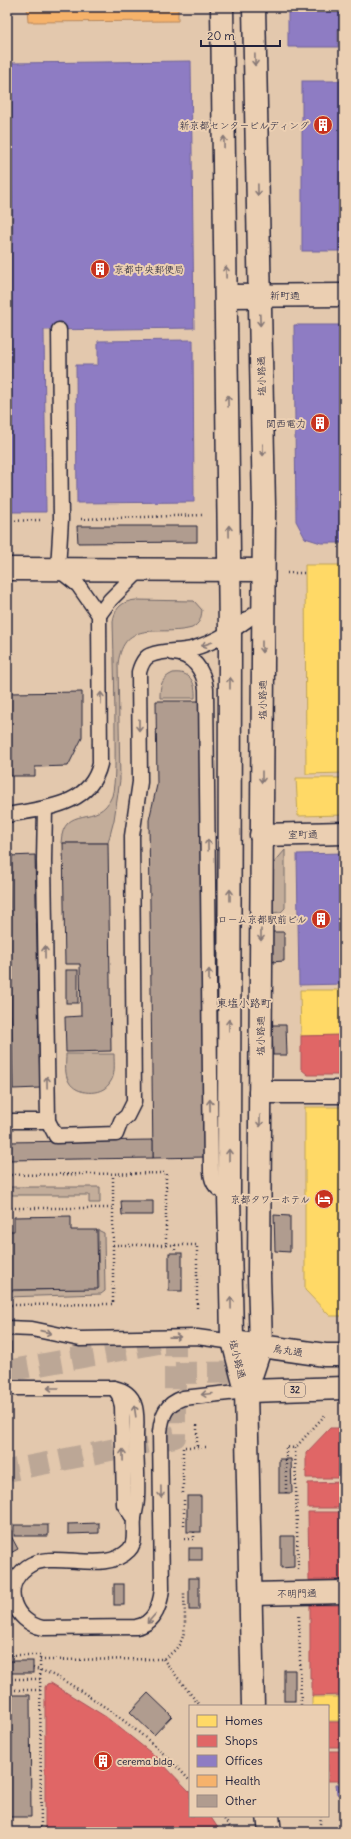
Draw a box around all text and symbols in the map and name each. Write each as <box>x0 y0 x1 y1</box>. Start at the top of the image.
scale bar <box>201 22 280 48</box>
text: 20 m <box>207 28 235 43</box>
one-way arrow <box>251 53 259 66</box>
building icon: 新京都センタービルディング <box>312 114 334 136</box>
place label: 新京都センタービルディング <box>180 119 309 132</box>
one-way arrow <box>220 136 228 149</box>
one-way arrow <box>254 183 261 196</box>
building icon: 京都中央郵便局 <box>89 258 111 280</box>
place label: 京都中央郵便局 <box>114 263 184 276</box>
one-way arrow <box>222 266 230 279</box>
street label: 新町通 <box>270 289 300 302</box>
one-way arrow <box>256 313 264 326</box>
street label: 塩小路通 <box>255 356 268 396</box>
one-way arrow <box>224 395 232 408</box>
building icon: 関西電力 <box>309 412 331 434</box>
place label: 関西電力 <box>266 417 306 430</box>
one-way arrow <box>259 443 266 456</box>
one-way arrow <box>226 525 233 538</box>
one-way arrow <box>201 640 213 648</box>
one-way arrow <box>259 640 266 653</box>
one-way arrow <box>226 677 234 690</box>
street label: 塩小路通 <box>256 680 269 720</box>
one-way arrow <box>97 692 104 705</box>
one-way arrow <box>135 718 143 731</box>
one-way arrow <box>258 770 266 783</box>
street label: 室町通 <box>288 828 318 841</box>
one-way arrow <box>204 839 212 852</box>
one-way arrow <box>226 889 234 902</box>
building icon: ローム京都駅前ビル <box>310 908 332 930</box>
place label: ローム京都駅前ビル <box>218 913 307 926</box>
one-way arrow <box>257 928 265 941</box>
one-way arrow <box>41 946 49 959</box>
one-way arrow <box>205 969 213 982</box>
district label: 東塩小路町 <box>217 996 272 1010</box>
street label: 塩小路通 <box>254 1016 267 1056</box>
one-way arrow <box>225 1019 233 1032</box>
one-way arrow <box>43 1076 51 1089</box>
one-way arrow <box>206 1099 214 1112</box>
one-way arrow <box>256 1114 264 1127</box>
one-way arrow <box>225 1149 233 1162</box>
hotel icon: 京都タワーホテル <box>313 1188 335 1210</box>
place label: 京都タワーホテル <box>230 1193 310 1206</box>
one-way arrow <box>228 1297 235 1310</box>
one-way arrow <box>39 1329 52 1336</box>
one-way arrow <box>168 1333 181 1341</box>
street label: 塩小路通 <box>226 1338 249 1380</box>
street label: 烏丸通 <box>272 1342 304 1359</box>
road number: 32 <box>285 1383 305 1397</box>
one-way arrow <box>47 1384 60 1392</box>
one-way arrow <box>201 1391 214 1398</box>
one-way arrow <box>131 1404 139 1417</box>
one-way arrow <box>119 1449 127 1462</box>
one-way arrow <box>157 1485 165 1498</box>
street label: 不明門通 <box>277 1587 317 1600</box>
one-way arrow <box>146 1614 155 1624</box>
legend <box>189 1705 329 1817</box>
text: Homes <box>225 1713 263 1728</box>
text: Shops <box>225 1733 258 1748</box>
building icon: cerema bldg. <box>92 1750 114 1772</box>
text: Offices <box>225 1753 263 1768</box>
place label: cerema bldg. <box>117 1755 175 1768</box>
text: Health <box>225 1773 261 1788</box>
text: Other <box>225 1793 257 1808</box>

